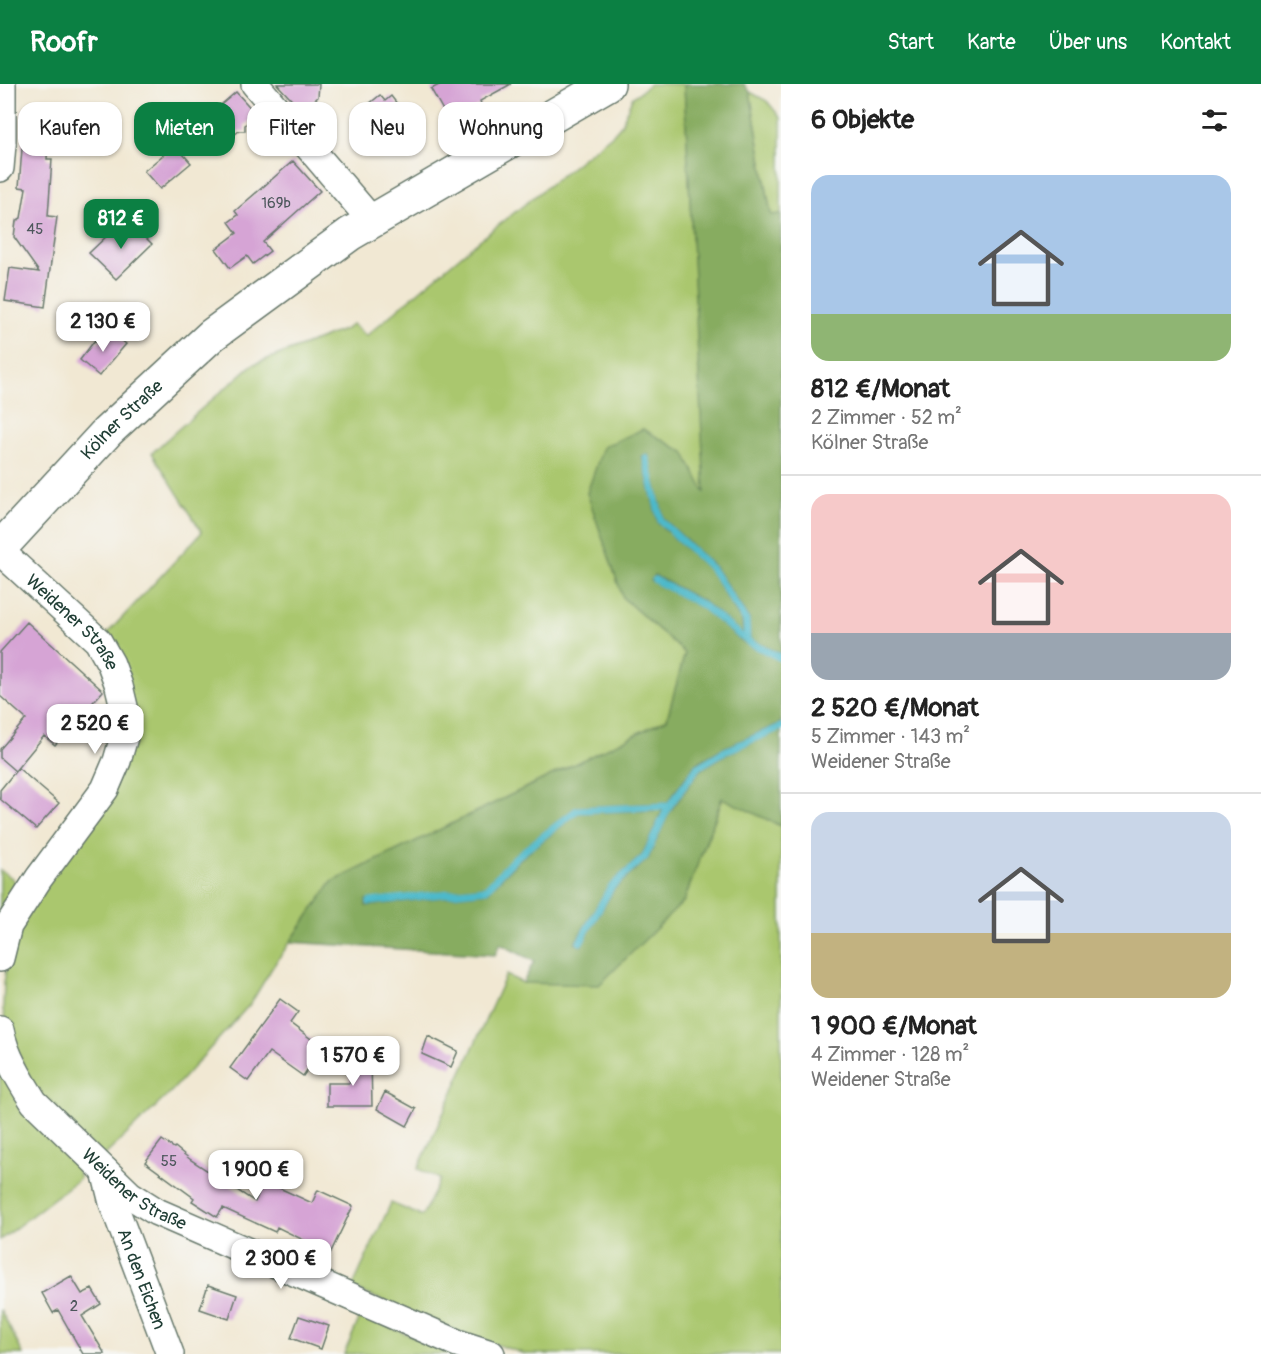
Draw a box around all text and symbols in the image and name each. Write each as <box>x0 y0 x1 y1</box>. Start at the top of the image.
text: Roofr <box>30 25 98 60</box>
text: Start <box>888 29 934 56</box>
text: Karte <box>967 29 1016 56</box>
text: Über uns <box>1049 29 1127 56</box>
text: Kontakt <box>1160 29 1231 56</box>
chip: Kaufen <box>18 102 122 156</box>
chip: Mieten <box>134 102 235 156</box>
chip: Filter <box>247 102 337 156</box>
chip: Neu <box>349 102 426 156</box>
chip: Wohnung <box>438 102 564 156</box>
text: 6 Objekte <box>811 104 914 136</box>
icon: filters <box>1198 104 1231 137</box>
house number: 169b <box>261 194 291 213</box>
pin: 812 € <box>79 199 163 250</box>
text: 812 € <box>98 206 144 231</box>
icon: home <box>967 214 1075 322</box>
house number: 45 <box>27 220 43 239</box>
pin: 2 130 € <box>48 302 158 353</box>
text: 2 130 € <box>70 309 136 334</box>
text: 812 €/Monat <box>811 373 950 405</box>
street label: Kölner Straße <box>76 375 168 465</box>
text: 2 Zimmer · 52 m² <box>811 405 962 430</box>
text: Kölner Straße <box>811 430 928 455</box>
icon: home <box>967 533 1075 641</box>
street label: Weidener Straße <box>21 569 124 673</box>
text: 2 520 €/Monat <box>811 692 979 724</box>
pin: 2 520 € <box>40 704 150 755</box>
text: 2 520 € <box>61 711 129 736</box>
text: 5 Zimmer · 143 m² <box>811 724 970 749</box>
text: Weidener Straße <box>811 749 951 774</box>
icon: home <box>967 851 1075 959</box>
text: 1 900 €/Monat <box>811 1010 977 1042</box>
pin: 1 570 € <box>298 1036 408 1087</box>
text: 4 Zimmer · 128 m² <box>811 1042 969 1067</box>
text: 1 570 € <box>321 1043 385 1068</box>
text: Weidener Straße <box>811 1067 951 1092</box>
street label: Weidener Straße <box>77 1143 190 1235</box>
pin: 1 900 € <box>201 1150 311 1201</box>
house number: 55 <box>161 1152 177 1171</box>
text: 1 900 € <box>222 1157 290 1182</box>
street label: An den Eichen <box>112 1225 171 1333</box>
pin: 2 300 € <box>226 1239 336 1290</box>
text: 2 300 € <box>245 1246 317 1271</box>
house number: 2 <box>70 1297 78 1316</box>

